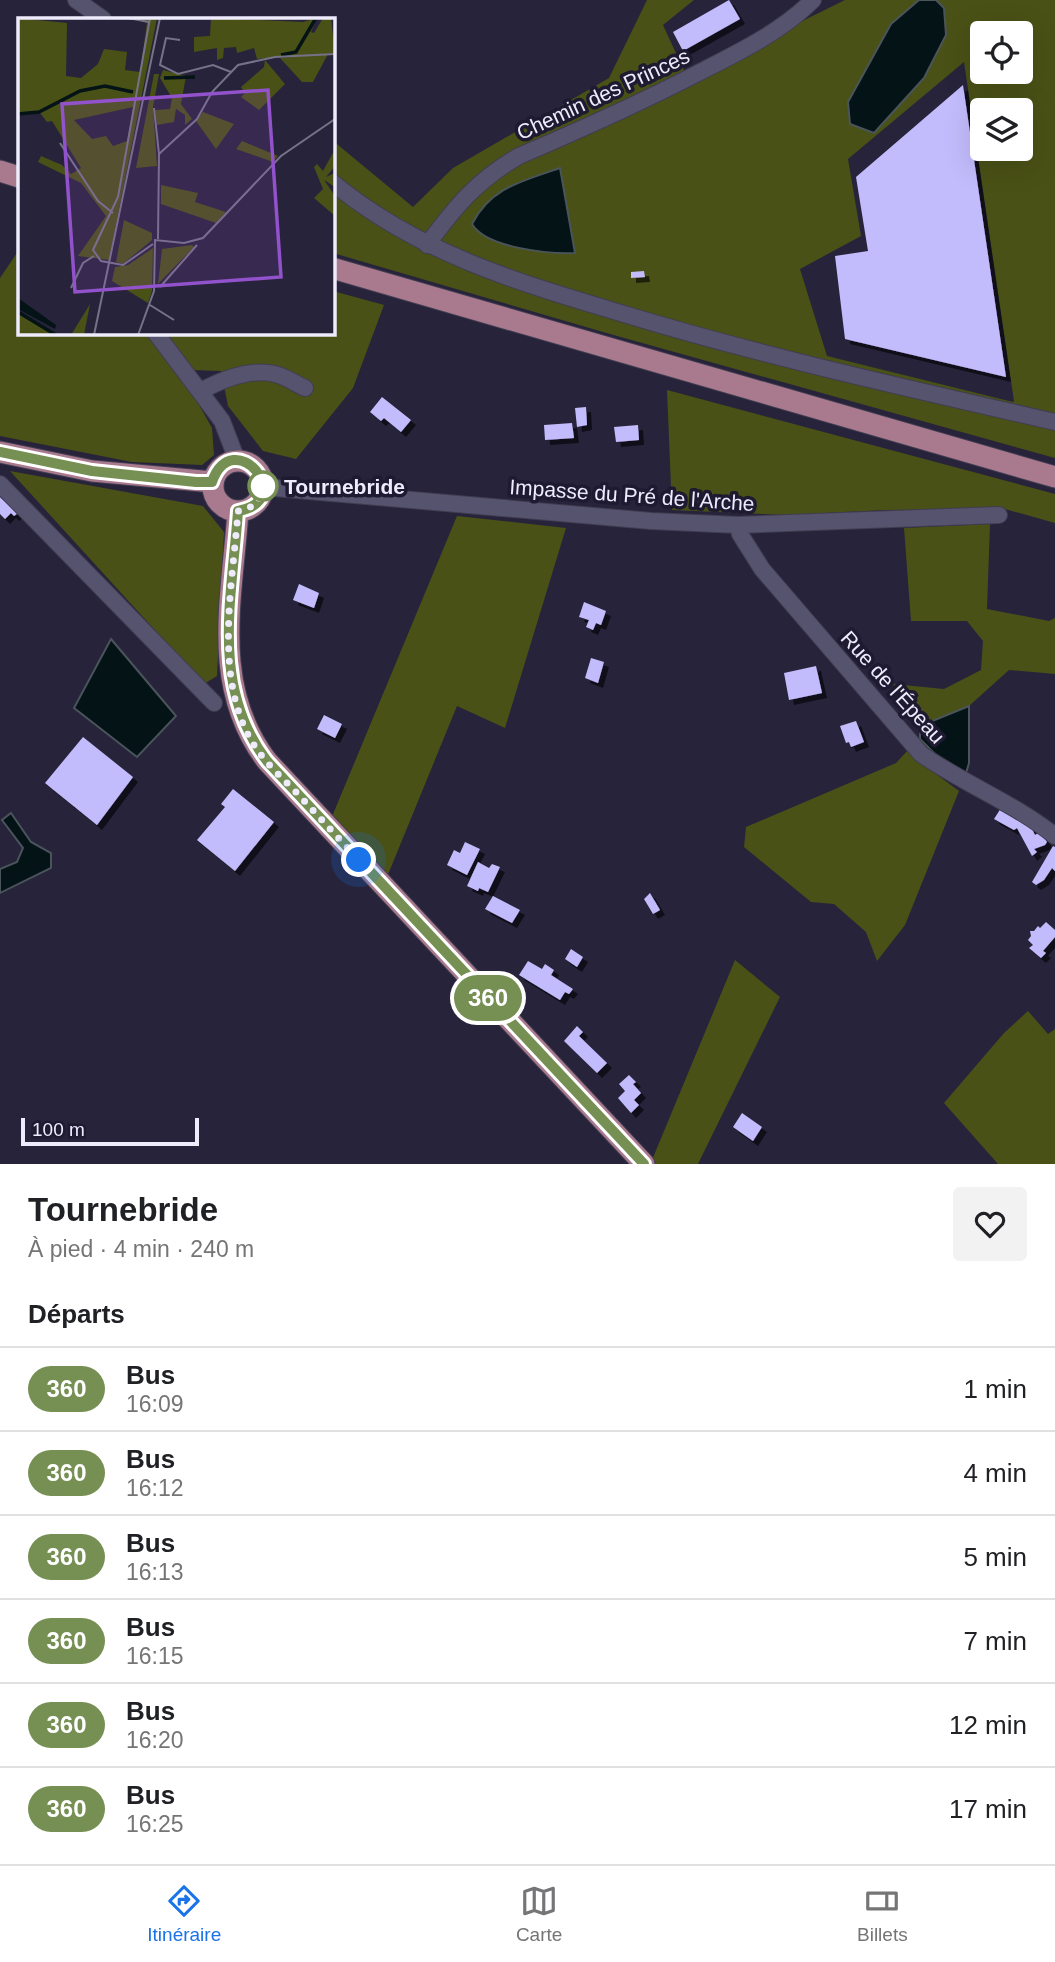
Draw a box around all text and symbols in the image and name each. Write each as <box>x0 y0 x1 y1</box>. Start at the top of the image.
inset map <box>18 18 334 334</box>
map controls <box>970 21 1033 161</box>
button: locate <box>970 21 1033 84</box>
street label: Chemin des Princes <box>513 44 693 144</box>
button: layers <box>970 98 1033 161</box>
marker: Tournebride <box>248 471 278 501</box>
place label: Tournebride <box>284 475 405 498</box>
street label: Impasse du Pré de l'Arche <box>509 475 755 515</box>
street label: Rue de l'Épeau <box>837 626 949 748</box>
your location <box>341 842 376 877</box>
line badge: 360 <box>448 975 528 1021</box>
text: 360 <box>468 984 508 1011</box>
scale bar <box>21 1115 200 1147</box>
text: 100 m <box>32 1119 85 1140</box>
button: heart <box>953 1187 1027 1261</box>
text: Tournebride <box>28 1191 218 1228</box>
text: À pied · 4 min · 240 m <box>28 1236 254 1262</box>
text: Départs <box>28 1299 125 1329</box>
text: Bus <box>126 1360 175 1390</box>
text: 1 min <box>963 1374 1027 1404</box>
text: 360 <box>46 1375 87 1402</box>
text: 16:09 <box>126 1391 184 1417</box>
text: Bus <box>126 1444 175 1474</box>
text: 4 min <box>963 1458 1027 1488</box>
text: 360 <box>46 1459 87 1486</box>
text: 16:12 <box>126 1475 184 1501</box>
text: Bus <box>126 1528 175 1558</box>
text: 5 min <box>963 1542 1027 1572</box>
text: 360 <box>46 1543 87 1570</box>
text: 16:13 <box>126 1559 184 1585</box>
text: Bus <box>126 1612 175 1642</box>
text: 7 min <box>963 1626 1027 1656</box>
text: 360 <box>46 1627 87 1654</box>
text: 16:15 <box>126 1643 184 1669</box>
text: Bus <box>126 1696 175 1726</box>
text: 12 min <box>949 1710 1027 1740</box>
text: 360 <box>46 1711 87 1738</box>
text: 16:20 <box>126 1727 184 1753</box>
text: Bus <box>126 1780 175 1810</box>
text: 17 min <box>949 1794 1027 1824</box>
text: 360 <box>46 1795 87 1822</box>
text: 16:25 <box>126 1811 184 1837</box>
tab: Itinéraire <box>147 1882 221 1946</box>
tab: Carte <box>516 1882 562 1946</box>
tab: Billets <box>857 1882 908 1946</box>

